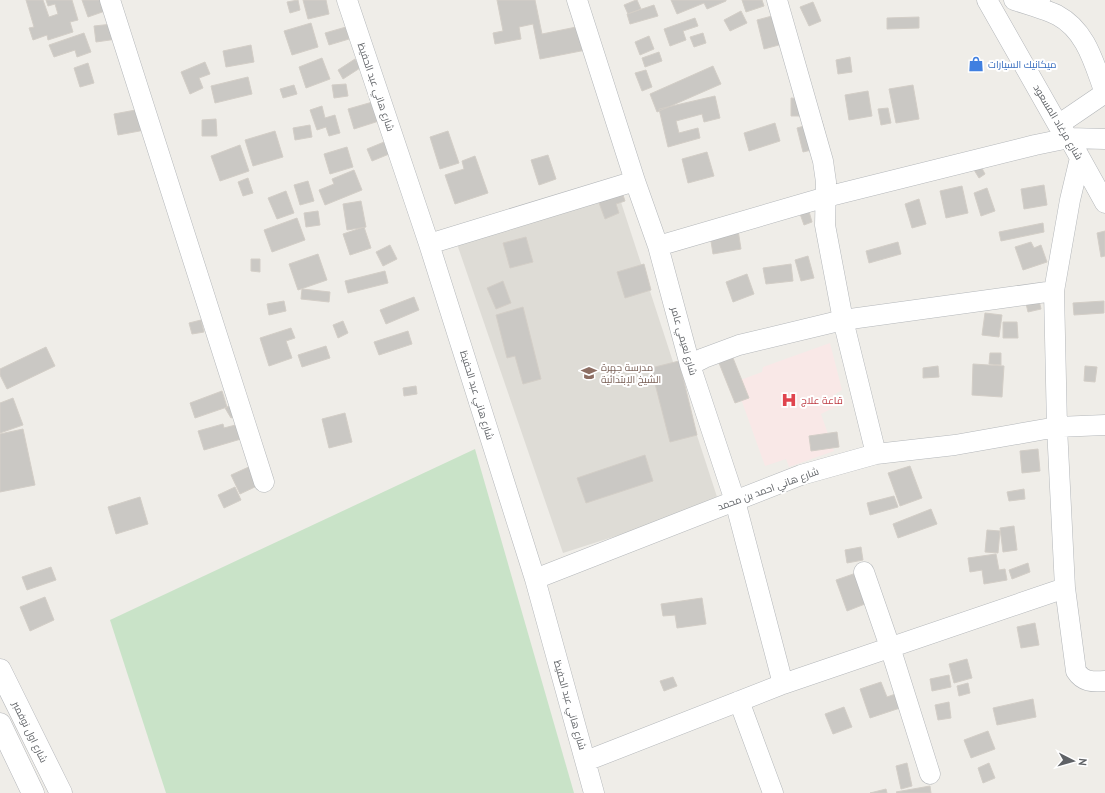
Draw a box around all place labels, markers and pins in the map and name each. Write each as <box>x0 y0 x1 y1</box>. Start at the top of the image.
shop icon: ميكانيك السيارات <box>967 55 985 73</box>
place label: ميكانيك السيارات <box>988 58 1057 71</box>
place label: مدرسة جهرة الشيخ الإبتدائية <box>601 361 661 386</box>
school or university icon: مدرسة جهرة الشيخ الإبتدائية <box>580 364 598 382</box>
hospital icon: قاعة علاج <box>780 391 798 409</box>
place label: قاعة علاج <box>801 394 843 407</box>

